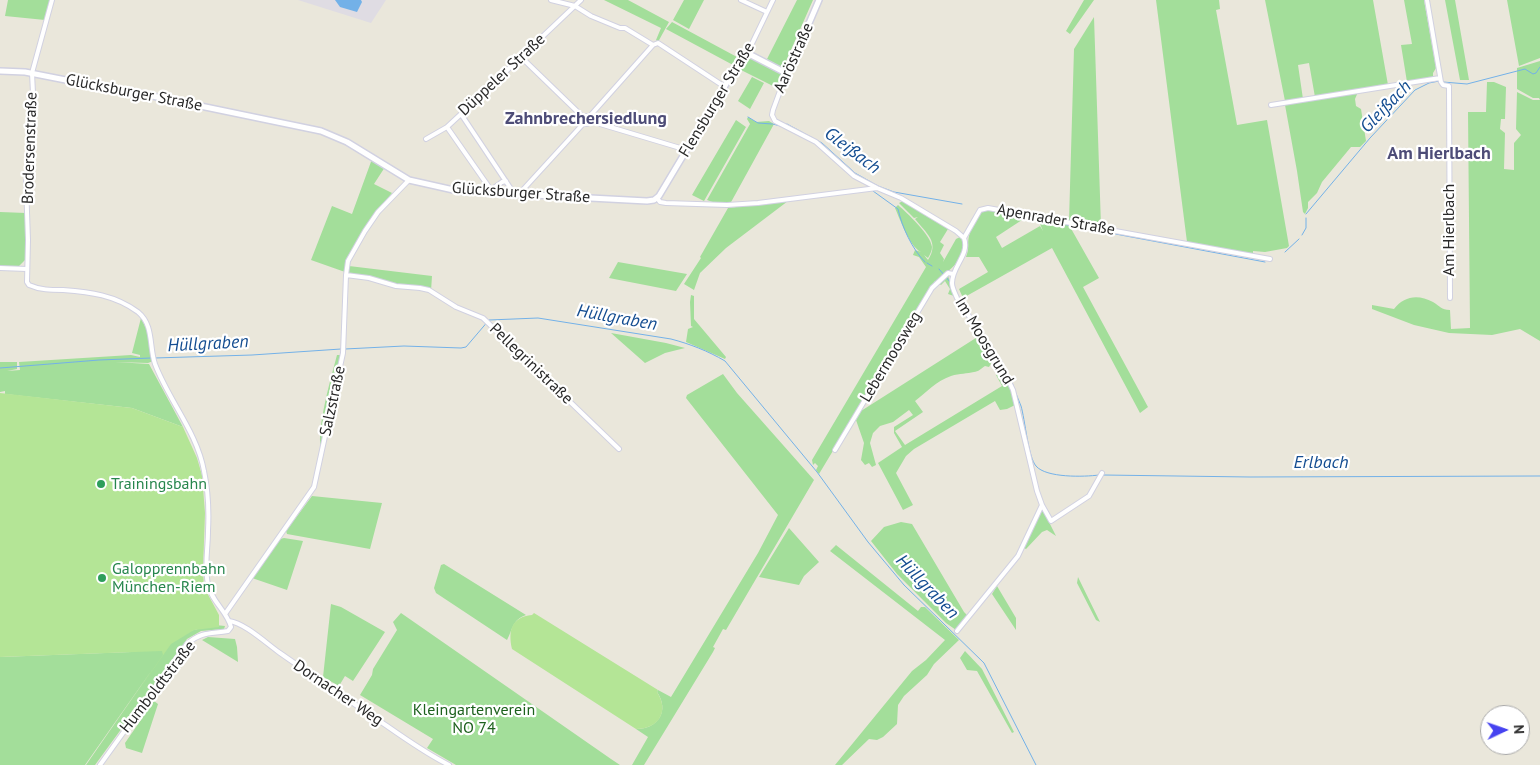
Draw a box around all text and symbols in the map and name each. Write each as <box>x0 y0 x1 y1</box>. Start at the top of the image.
street label: Aaröstraße <box>770 20 818 96</box>
street label: Düppeler Straße <box>455 30 549 120</box>
street label: Flensburger Straße <box>675 39 759 161</box>
street label: Glücksburger Straße <box>64 70 204 116</box>
water label: Gleißach <box>1356 76 1416 138</box>
street label: Brodersenstraße <box>18 92 42 204</box>
district label: Zahnbrechersiedlung <box>505 108 667 130</box>
water label: Gleißach <box>820 123 884 179</box>
district label: Am Hierlbach <box>1387 143 1491 165</box>
street label: Glücksburger Straße <box>451 179 591 207</box>
street label: Am Hierlbach <box>1439 184 1459 276</box>
street label: Apenrader Straße <box>995 200 1117 240</box>
street label: Im Moosgrund <box>950 294 1018 388</box>
water label: Hüllgraben <box>575 300 659 336</box>
street label: Lebermoosweg <box>856 308 926 406</box>
street label: Pellegrinistraße <box>485 319 577 409</box>
water label: Hüllgraben <box>167 331 249 357</box>
street label: Salzstraße <box>316 364 350 438</box>
water label: Erlbach <box>1293 452 1349 474</box>
place label: Trainingsbahn <box>111 474 207 494</box>
marker: Trainingsbahn <box>95 478 107 490</box>
water label: Hüllgraben <box>891 550 963 624</box>
place label: Galopprennbahn München-Riem <box>112 559 225 597</box>
marker: Galopprennbahn München-Riem <box>96 572 108 584</box>
street label: Humboldtstraße <box>116 637 200 737</box>
street label: Dornacher Weg <box>289 656 387 730</box>
park label: Kleingartenverein NO 74 <box>413 700 535 738</box>
north arrow <box>1480 705 1530 755</box>
text: N <box>1510 724 1528 734</box>

